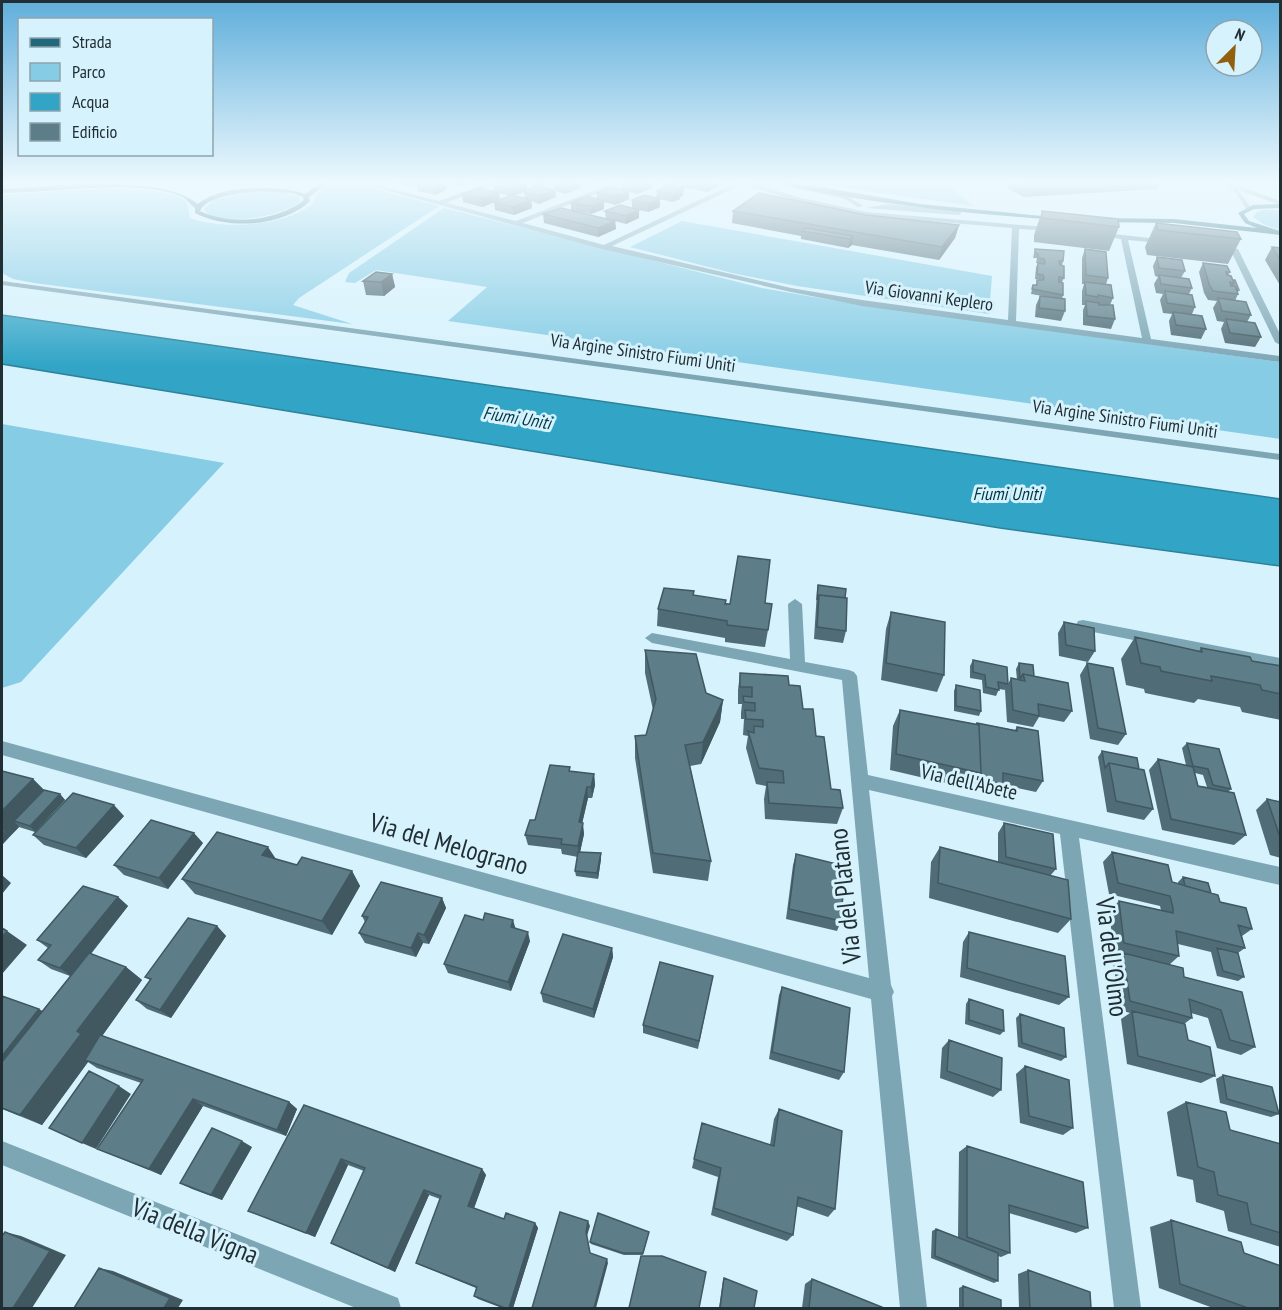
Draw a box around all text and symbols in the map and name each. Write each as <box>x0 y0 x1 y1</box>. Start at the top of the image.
legend <box>18 18 213 156</box>
north arrow <box>1204 18 1264 78</box>
text: N <box>1232 23 1248 45</box>
text: Strada <box>72 30 112 53</box>
text: Parco <box>72 60 106 83</box>
text: Acqua <box>72 90 109 113</box>
text: Edificio <box>72 120 118 143</box>
street label: Via Giovanni Keplero <box>863 275 995 316</box>
street label: Via Argine Sinistro Fiumi Uniti <box>548 328 737 377</box>
street label: Via Argine Sinistro Fiumi Uniti <box>1030 394 1219 443</box>
water label: Fiumi Uniti <box>481 401 555 435</box>
water label: Fiumi Uniti <box>973 482 1043 505</box>
street label: Via dell'Abete <box>917 757 1020 806</box>
street label: Via del Melograno <box>365 805 532 882</box>
street label: Via del Platano <box>821 827 868 966</box>
street label: Via dell'Olmo <box>1089 894 1136 1019</box>
street label: Via della Vigna <box>126 1190 263 1271</box>

